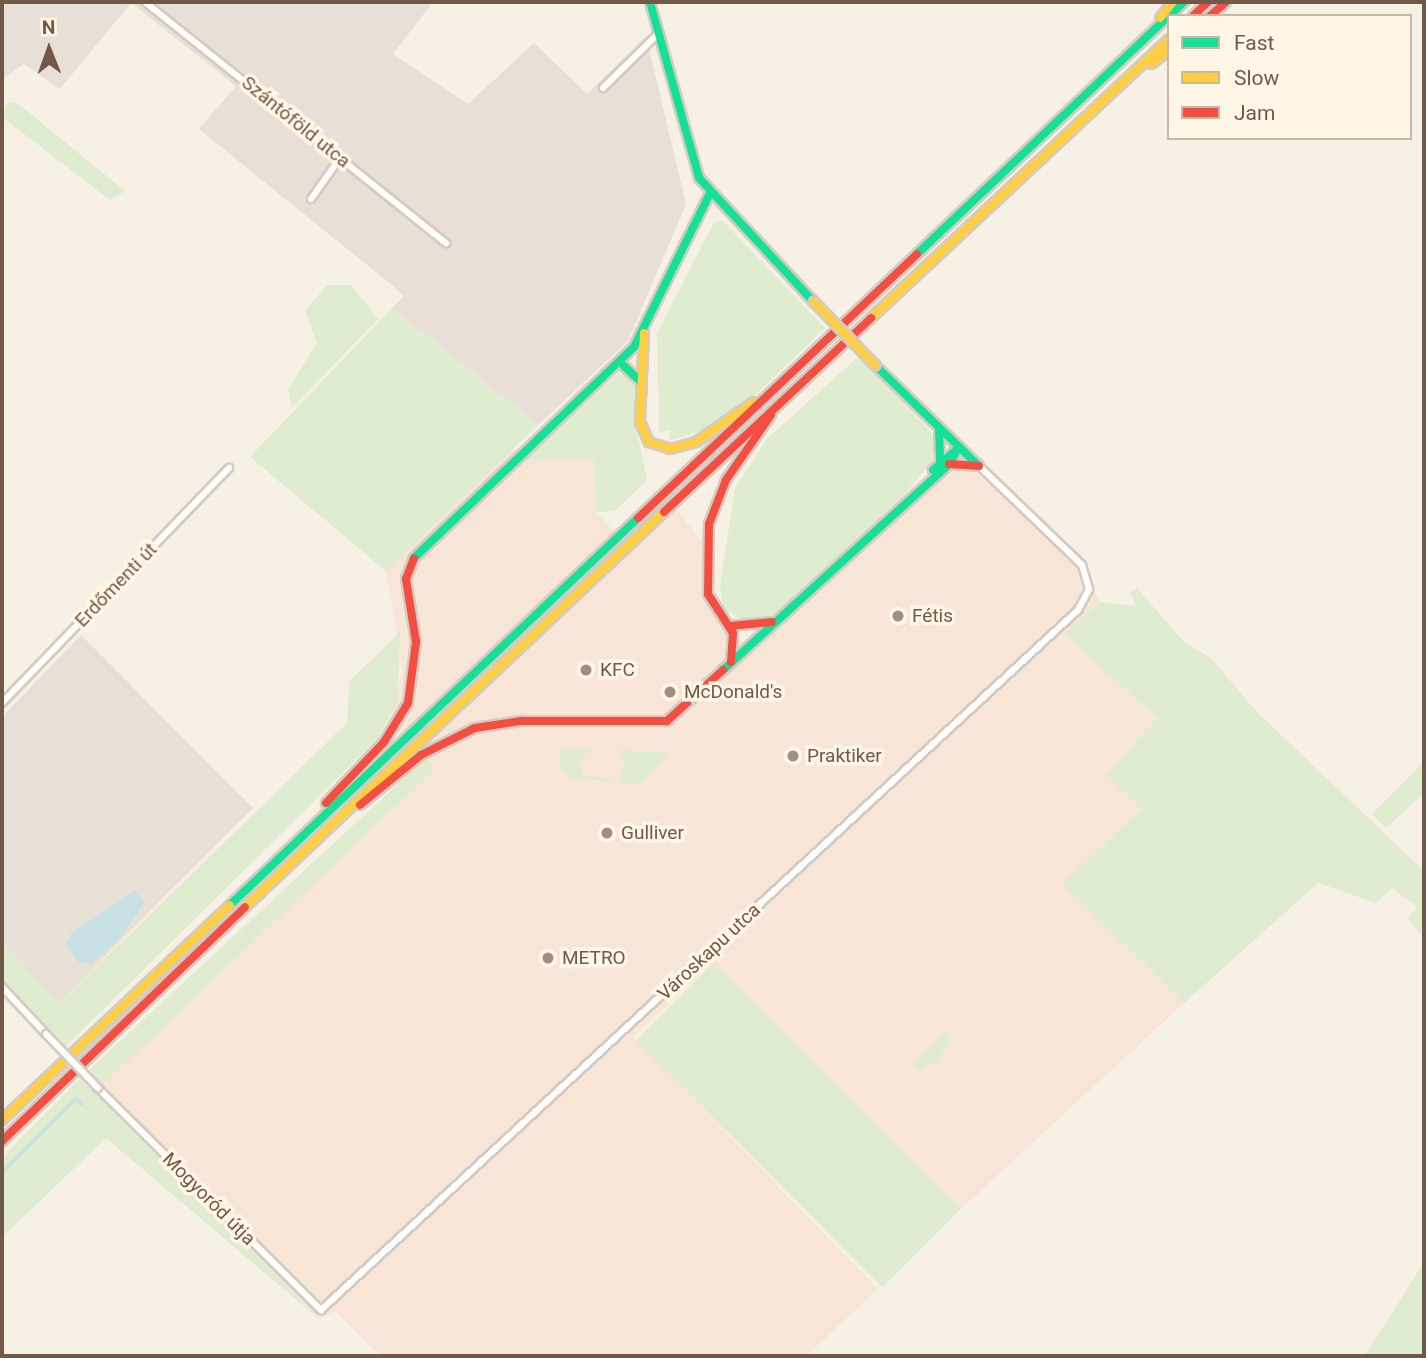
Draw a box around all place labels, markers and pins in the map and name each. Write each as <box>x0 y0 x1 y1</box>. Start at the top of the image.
place label: Fétis <box>912 605 953 627</box>
marker: Fétis <box>890 608 906 624</box>
place label: KFC <box>600 659 635 681</box>
marker: KFC <box>578 662 594 678</box>
place label: McDonald's <box>684 681 782 703</box>
marker: McDonald's <box>662 684 678 700</box>
place label: Praktiker <box>807 745 882 767</box>
marker: Praktiker <box>785 748 801 764</box>
place label: Gulliver <box>621 822 684 844</box>
marker: Gulliver <box>599 825 615 841</box>
place label: METRO <box>562 947 626 969</box>
marker: METRO <box>540 950 556 966</box>

